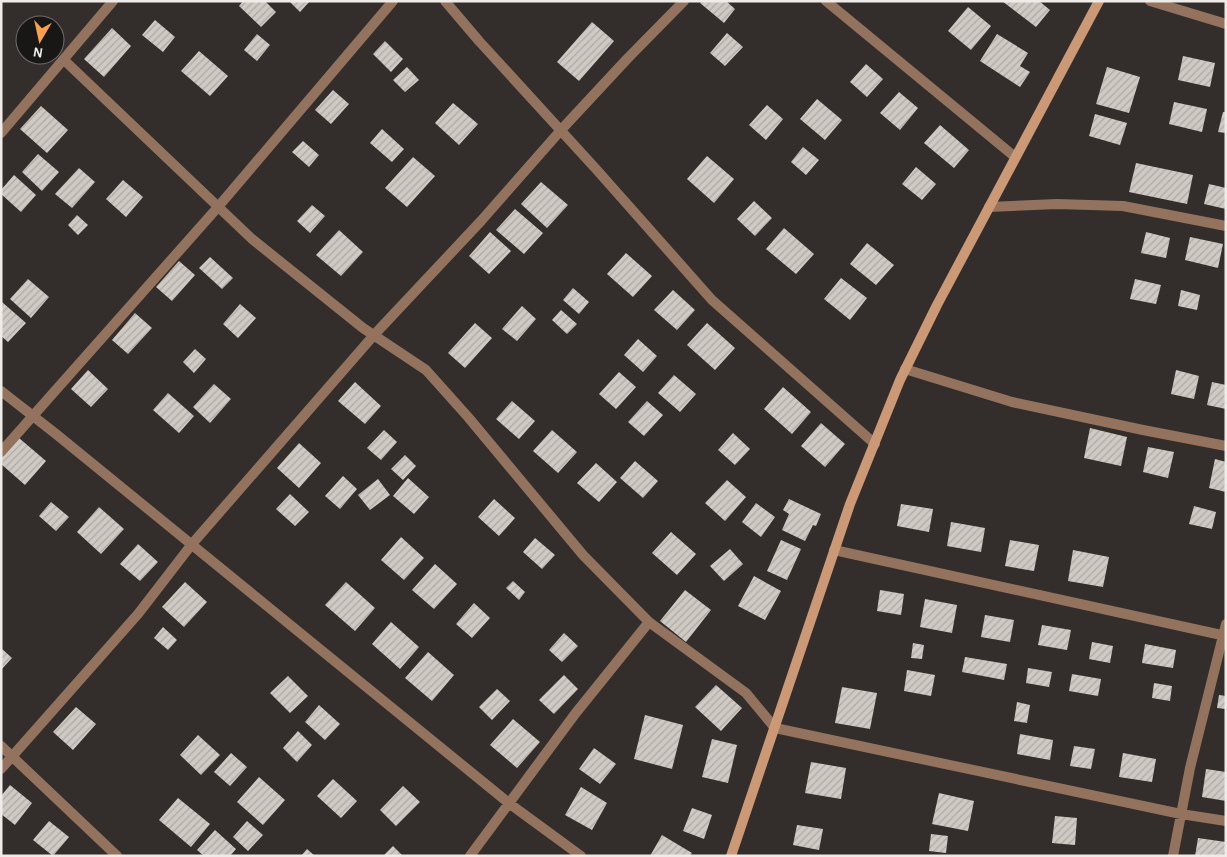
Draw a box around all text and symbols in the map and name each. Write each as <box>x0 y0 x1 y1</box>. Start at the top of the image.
north arrow <box>15 15 65 65</box>
text: N <box>32 44 44 60</box>

